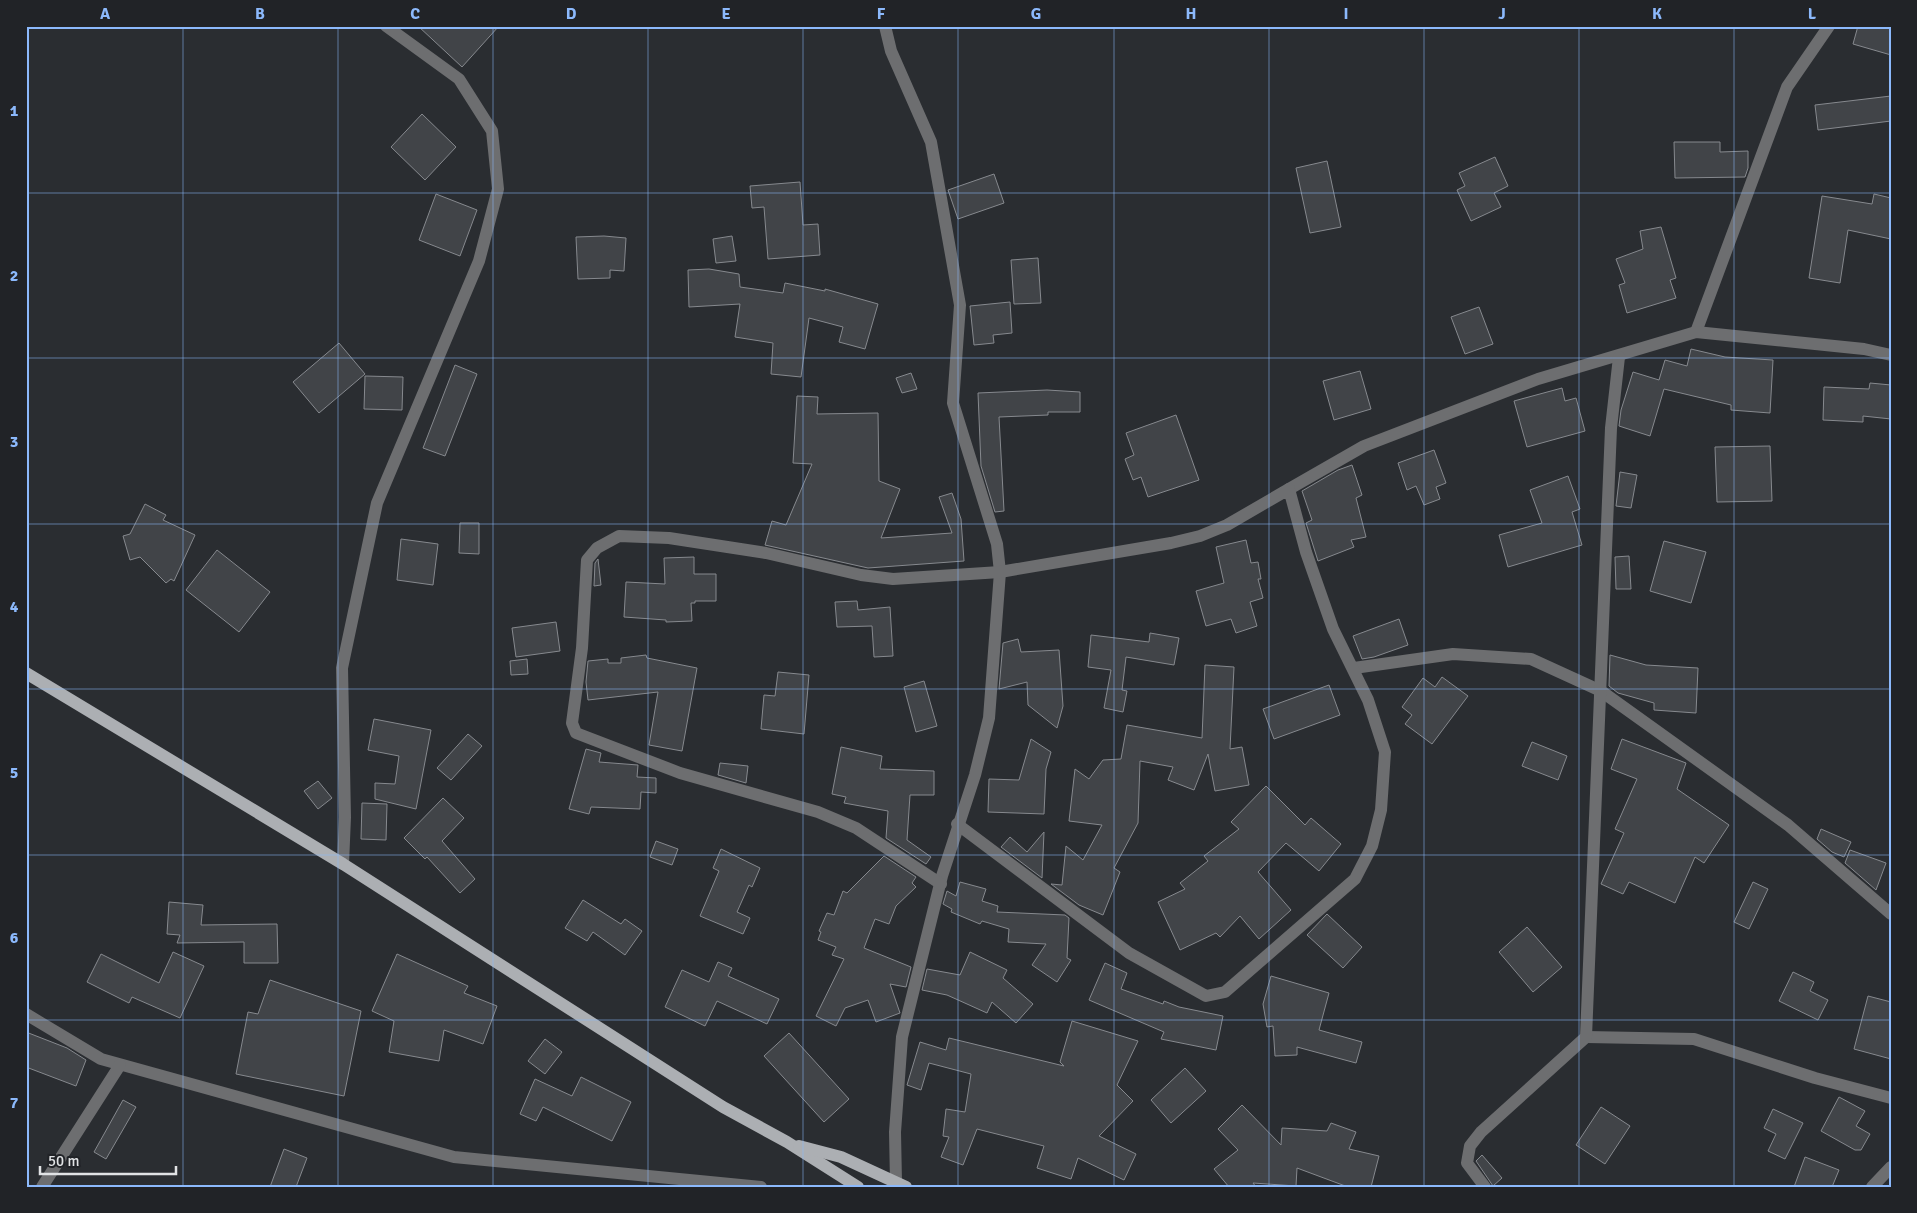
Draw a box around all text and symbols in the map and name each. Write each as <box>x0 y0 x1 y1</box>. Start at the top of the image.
text: A <box>100 4 111 24</box>
text: B <box>255 4 265 24</box>
text: C <box>410 4 420 24</box>
text: D <box>566 4 577 24</box>
text: E <box>721 4 731 24</box>
text: F <box>877 4 886 24</box>
text: G <box>1031 4 1041 24</box>
text: H <box>1186 4 1196 24</box>
text: I <box>1343 4 1349 24</box>
text: J <box>1498 4 1506 24</box>
text: K <box>1652 4 1662 24</box>
text: L <box>1808 4 1817 24</box>
text: 1 <box>10 101 19 121</box>
text: 2 <box>10 266 18 286</box>
text: 3 <box>10 432 18 452</box>
text: 4 <box>10 597 19 617</box>
text: 5 <box>10 763 18 783</box>
text: 6 <box>10 928 19 948</box>
text: 7 <box>10 1093 19 1113</box>
scale bar <box>40 1143 176 1175</box>
text: 50 m <box>48 1152 79 1170</box>

